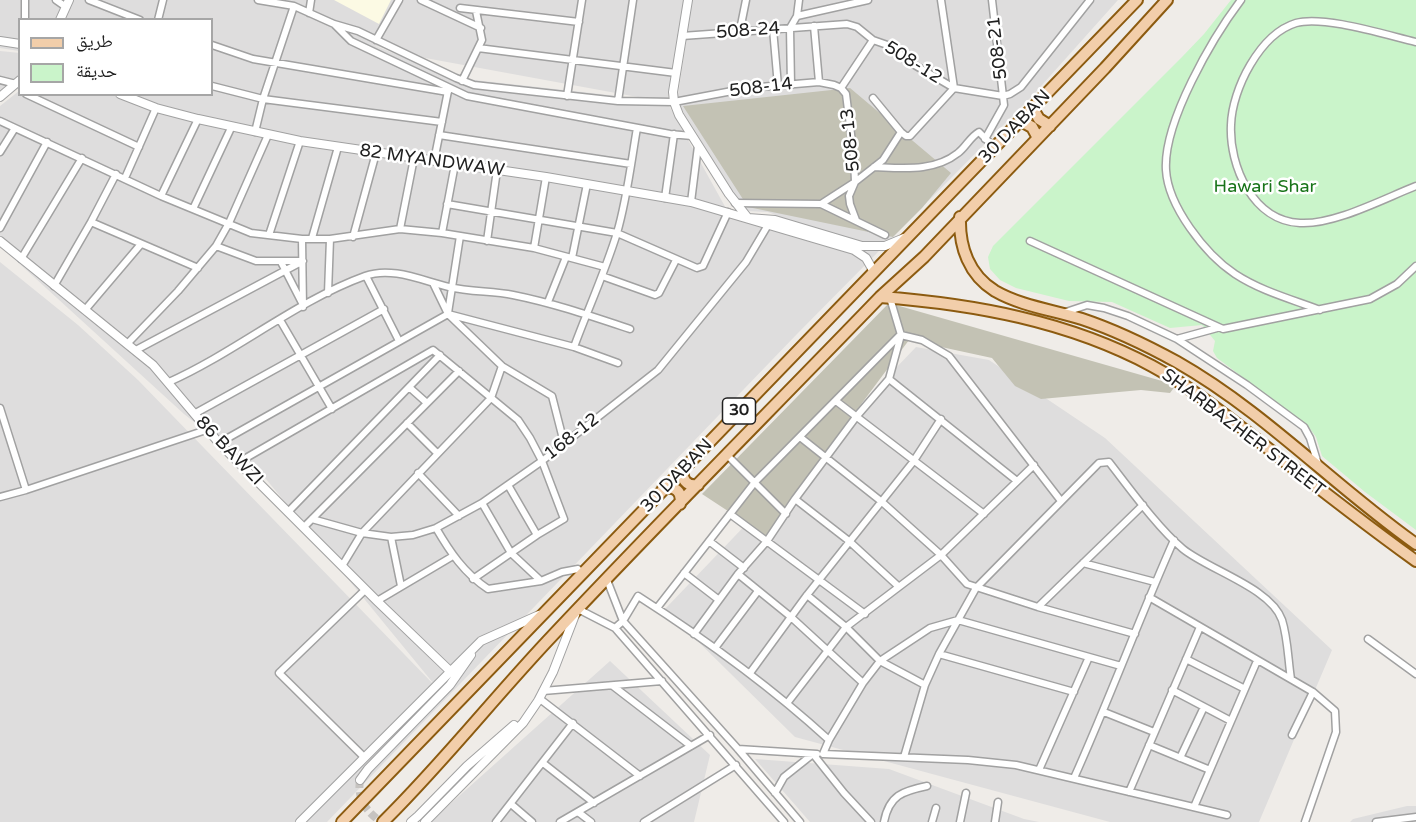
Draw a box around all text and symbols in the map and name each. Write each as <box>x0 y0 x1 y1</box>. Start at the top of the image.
street label: 508-21 <box>983 15 1013 81</box>
legend <box>18 18 213 96</box>
street label: 508-24 <box>715 18 781 44</box>
text: طريق <box>76 30 113 52</box>
street label: 508-12 <box>880 37 946 89</box>
text: حديقة <box>76 60 117 82</box>
street label: 508-14 <box>728 73 794 103</box>
street label: 30 DABAN <box>974 86 1056 168</box>
street label: 508-13 <box>837 107 865 173</box>
street label: 82 MYANDWAW <box>358 140 506 182</box>
park label: Hawari Shar <box>1214 176 1316 198</box>
street label: SHARBAZHER STREET <box>1157 364 1329 502</box>
road number: 30 <box>722 398 756 424</box>
street label: 168-12 <box>540 409 604 465</box>
street label: 86 BAWZI <box>191 412 267 490</box>
street label: 30 DABAN <box>636 435 718 517</box>

